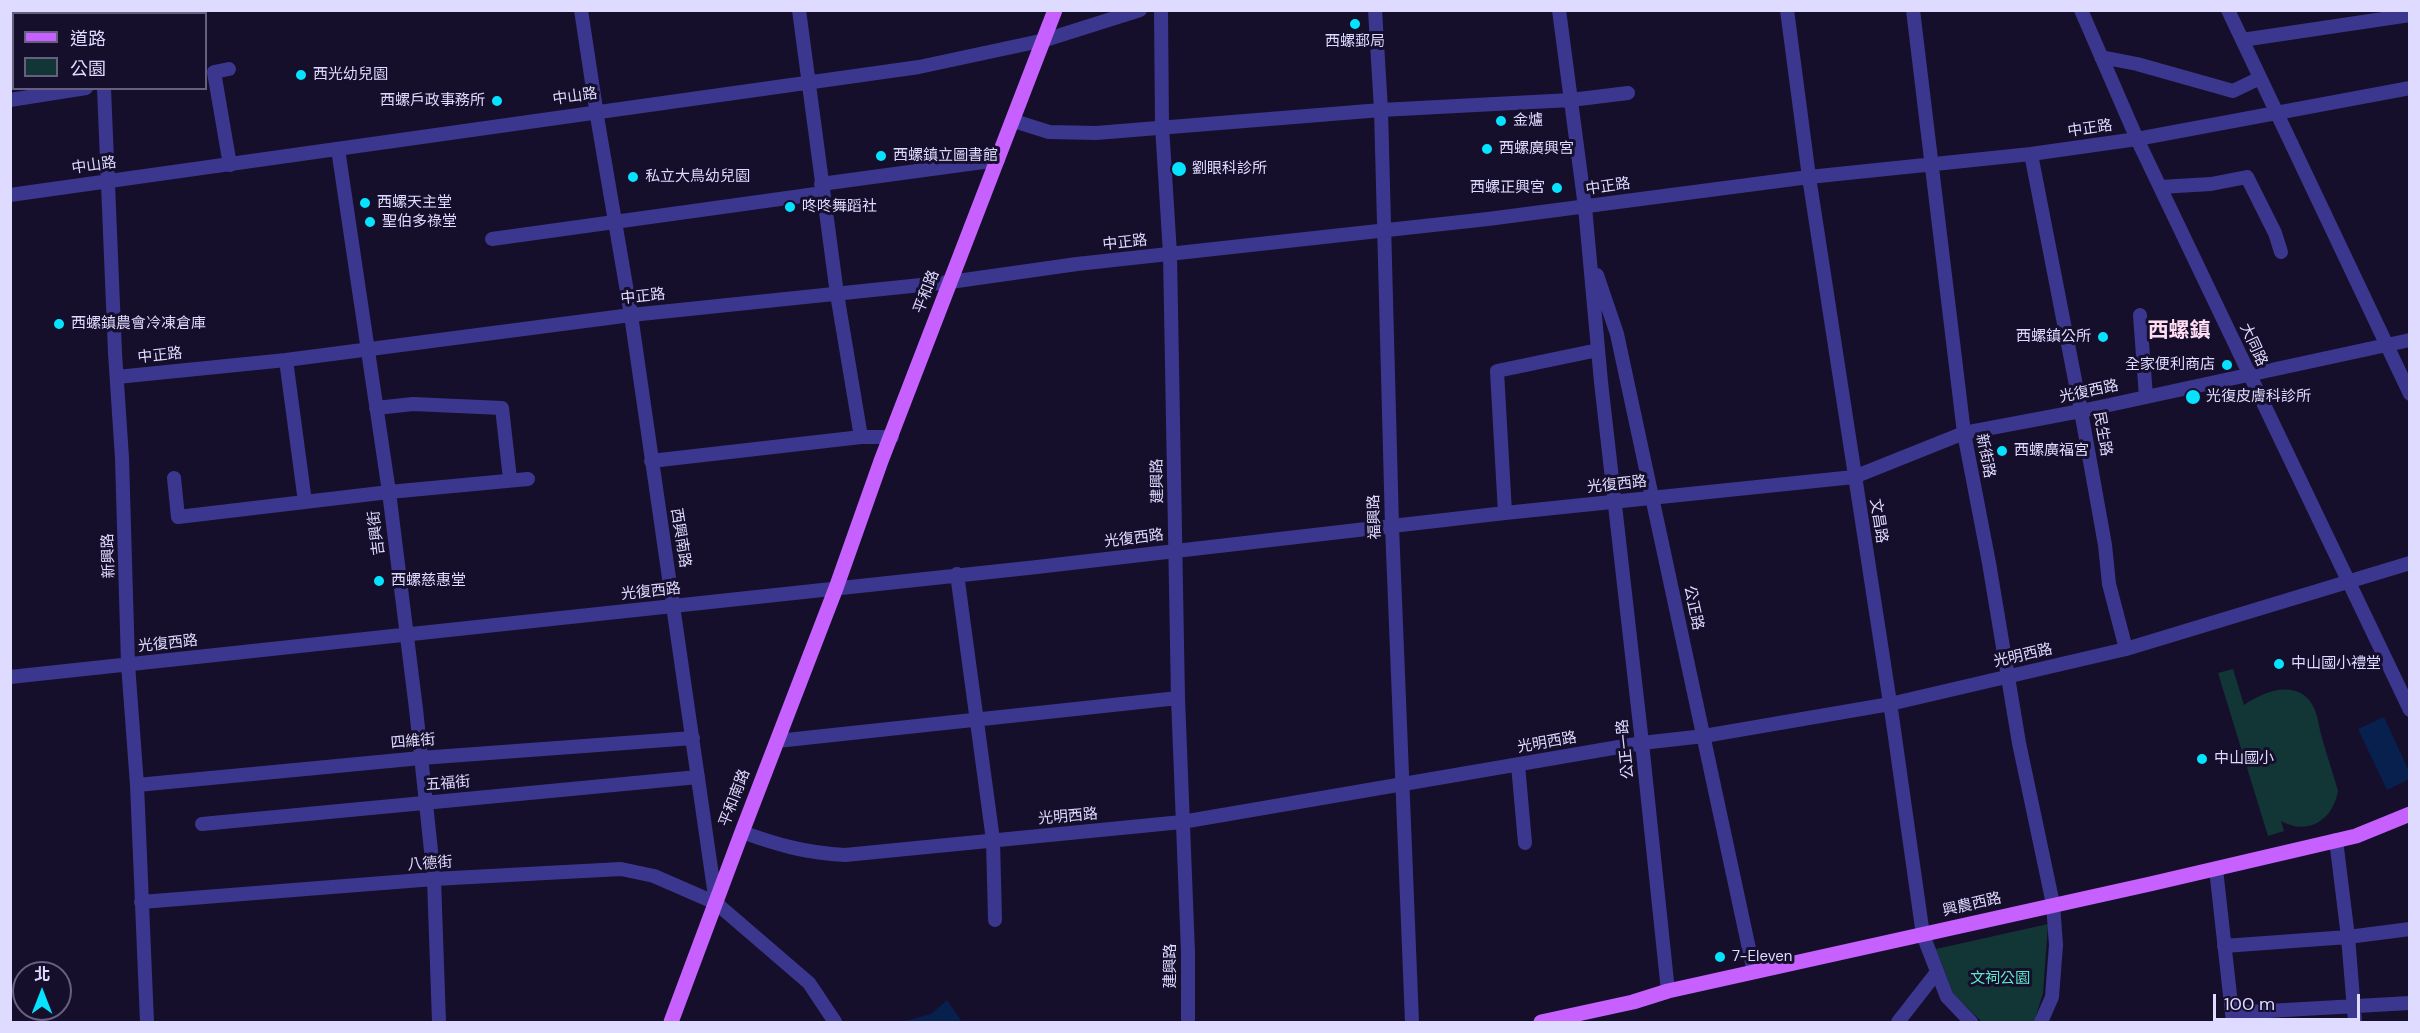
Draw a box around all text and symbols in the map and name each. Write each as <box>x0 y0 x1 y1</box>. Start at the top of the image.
legend <box>12 12 207 90</box>
marker: 西螺郵局 <box>1348 17 1362 31</box>
text: 道路 <box>70 27 106 51</box>
place label: 西螺郵局 <box>1325 33 1385 51</box>
text: 公園 <box>70 57 106 81</box>
place label: 西光幼兒園 <box>313 66 388 84</box>
marker: 西光幼兒園 <box>294 68 308 82</box>
street label: 中山路 <box>551 85 599 109</box>
place label: 西螺戶政事務所 <box>380 92 485 110</box>
marker: 西螺戶政事務所 <box>490 94 504 108</box>
place label: 金爐 <box>1513 112 1543 130</box>
marker: 金爐 <box>1494 114 1508 128</box>
street label: 中正路 <box>2066 117 2114 141</box>
place label: 西螺廣興宮 <box>1499 140 1574 158</box>
marker: 西螺廣興宮 <box>1480 142 1494 156</box>
place label: 西螺鎮立圖書館 <box>893 147 998 165</box>
marker: 西螺鎮立圖書館 <box>874 149 888 163</box>
street label: 中山路 <box>70 154 118 178</box>
marker: 劉眼科診所 <box>1170 160 1188 178</box>
place label: 劉眼科診所 <box>1192 160 1267 178</box>
place label: 私立大鳥幼兒園 <box>645 168 750 186</box>
marker: 私立大鳥幼兒園 <box>626 170 640 184</box>
street label: 中正路 <box>1584 175 1632 199</box>
place label: 西螺正興宮 <box>1470 179 1545 197</box>
marker: 西螺正興宮 <box>1550 181 1564 195</box>
place label: 西螺天主堂 <box>377 194 452 212</box>
marker: 西螺天主堂 <box>358 196 372 210</box>
place label: 咚咚舞蹈社 <box>802 198 877 216</box>
marker: 咚咚舞蹈社 <box>783 200 797 214</box>
place label: 聖伯多祿堂 <box>382 213 457 231</box>
marker: 聖伯多祿堂 <box>363 215 377 229</box>
street label: 中正路 <box>1102 232 1148 254</box>
street label: 平和路 <box>911 268 943 316</box>
street label: 中正路 <box>620 286 666 308</box>
place label: 西螺鎮農會冷凍倉庫 <box>71 315 206 333</box>
marker: 西螺鎮農會冷凍倉庫 <box>52 317 66 331</box>
district label: 西螺鎮 <box>2148 318 2210 344</box>
street label: 大同路 <box>2235 321 2271 369</box>
place label: 西螺鎮公所 <box>2016 328 2091 346</box>
marker: 西螺鎮公所 <box>2096 330 2110 344</box>
street label: 中正路 <box>137 345 183 367</box>
place label: 全家便利商店 <box>2125 356 2215 374</box>
marker: 全家便利商店 <box>2220 358 2234 372</box>
street label: 光復西路 <box>2058 377 2120 407</box>
marker: 光復皮膚科診所 <box>2184 388 2202 406</box>
place label: 光復皮膚科診所 <box>2206 388 2311 406</box>
street label: 民生路 <box>2089 410 2115 458</box>
street label: 新街路 <box>1972 432 1998 480</box>
place label: 西螺廣福宮 <box>2014 442 2089 460</box>
marker: 西螺廣福宮 <box>1995 444 2009 458</box>
street label: 建興路 <box>1149 458 1167 504</box>
street label: 光復西路 <box>1586 473 1648 497</box>
street label: 福興路 <box>1365 494 1385 540</box>
street label: 文昌路 <box>1866 497 1890 545</box>
street label: 西興南路 <box>666 507 694 569</box>
street label: 吉興街 <box>365 510 389 556</box>
street label: 光復西路 <box>1103 526 1165 552</box>
street label: 新興路 <box>99 533 119 579</box>
place label: 西螺慈惠堂 <box>391 572 466 590</box>
marker: 西螺慈惠堂 <box>372 574 386 588</box>
street label: 光復西路 <box>620 580 682 604</box>
street label: 公正路 <box>1680 584 1706 632</box>
street label: 光復西路 <box>137 632 199 656</box>
street label: 光明西路 <box>1992 640 2054 672</box>
place label: 中山國小禮堂 <box>2291 655 2381 673</box>
marker: 中山國小禮堂 <box>2272 657 2286 671</box>
street label: 公正一路 <box>1614 718 1638 780</box>
street label: 光明西路 <box>1516 729 1578 757</box>
street label: 四維街 <box>390 731 436 753</box>
place label: 中山國小 <box>2214 750 2274 768</box>
marker: 中山國小 <box>2195 752 2209 766</box>
street label: 平和南路 <box>716 767 754 829</box>
street label: 五福街 <box>425 773 471 795</box>
street label: 光明西路 <box>1037 805 1099 829</box>
street label: 八德街 <box>407 853 453 875</box>
street label: 興農西路 <box>1941 889 2003 921</box>
street label: 建興路 <box>1162 944 1180 988</box>
place label: 7-Eleven <box>1732 948 1792 966</box>
marker: 7-Eleven <box>1713 950 1727 964</box>
north arrow <box>12 961 72 1021</box>
text: 北 <box>34 964 50 985</box>
park label: 文祠公園 <box>1970 970 2030 988</box>
scale bar <box>2216 982 2363 1020</box>
text: 100 m <box>2224 992 2275 1016</box>

